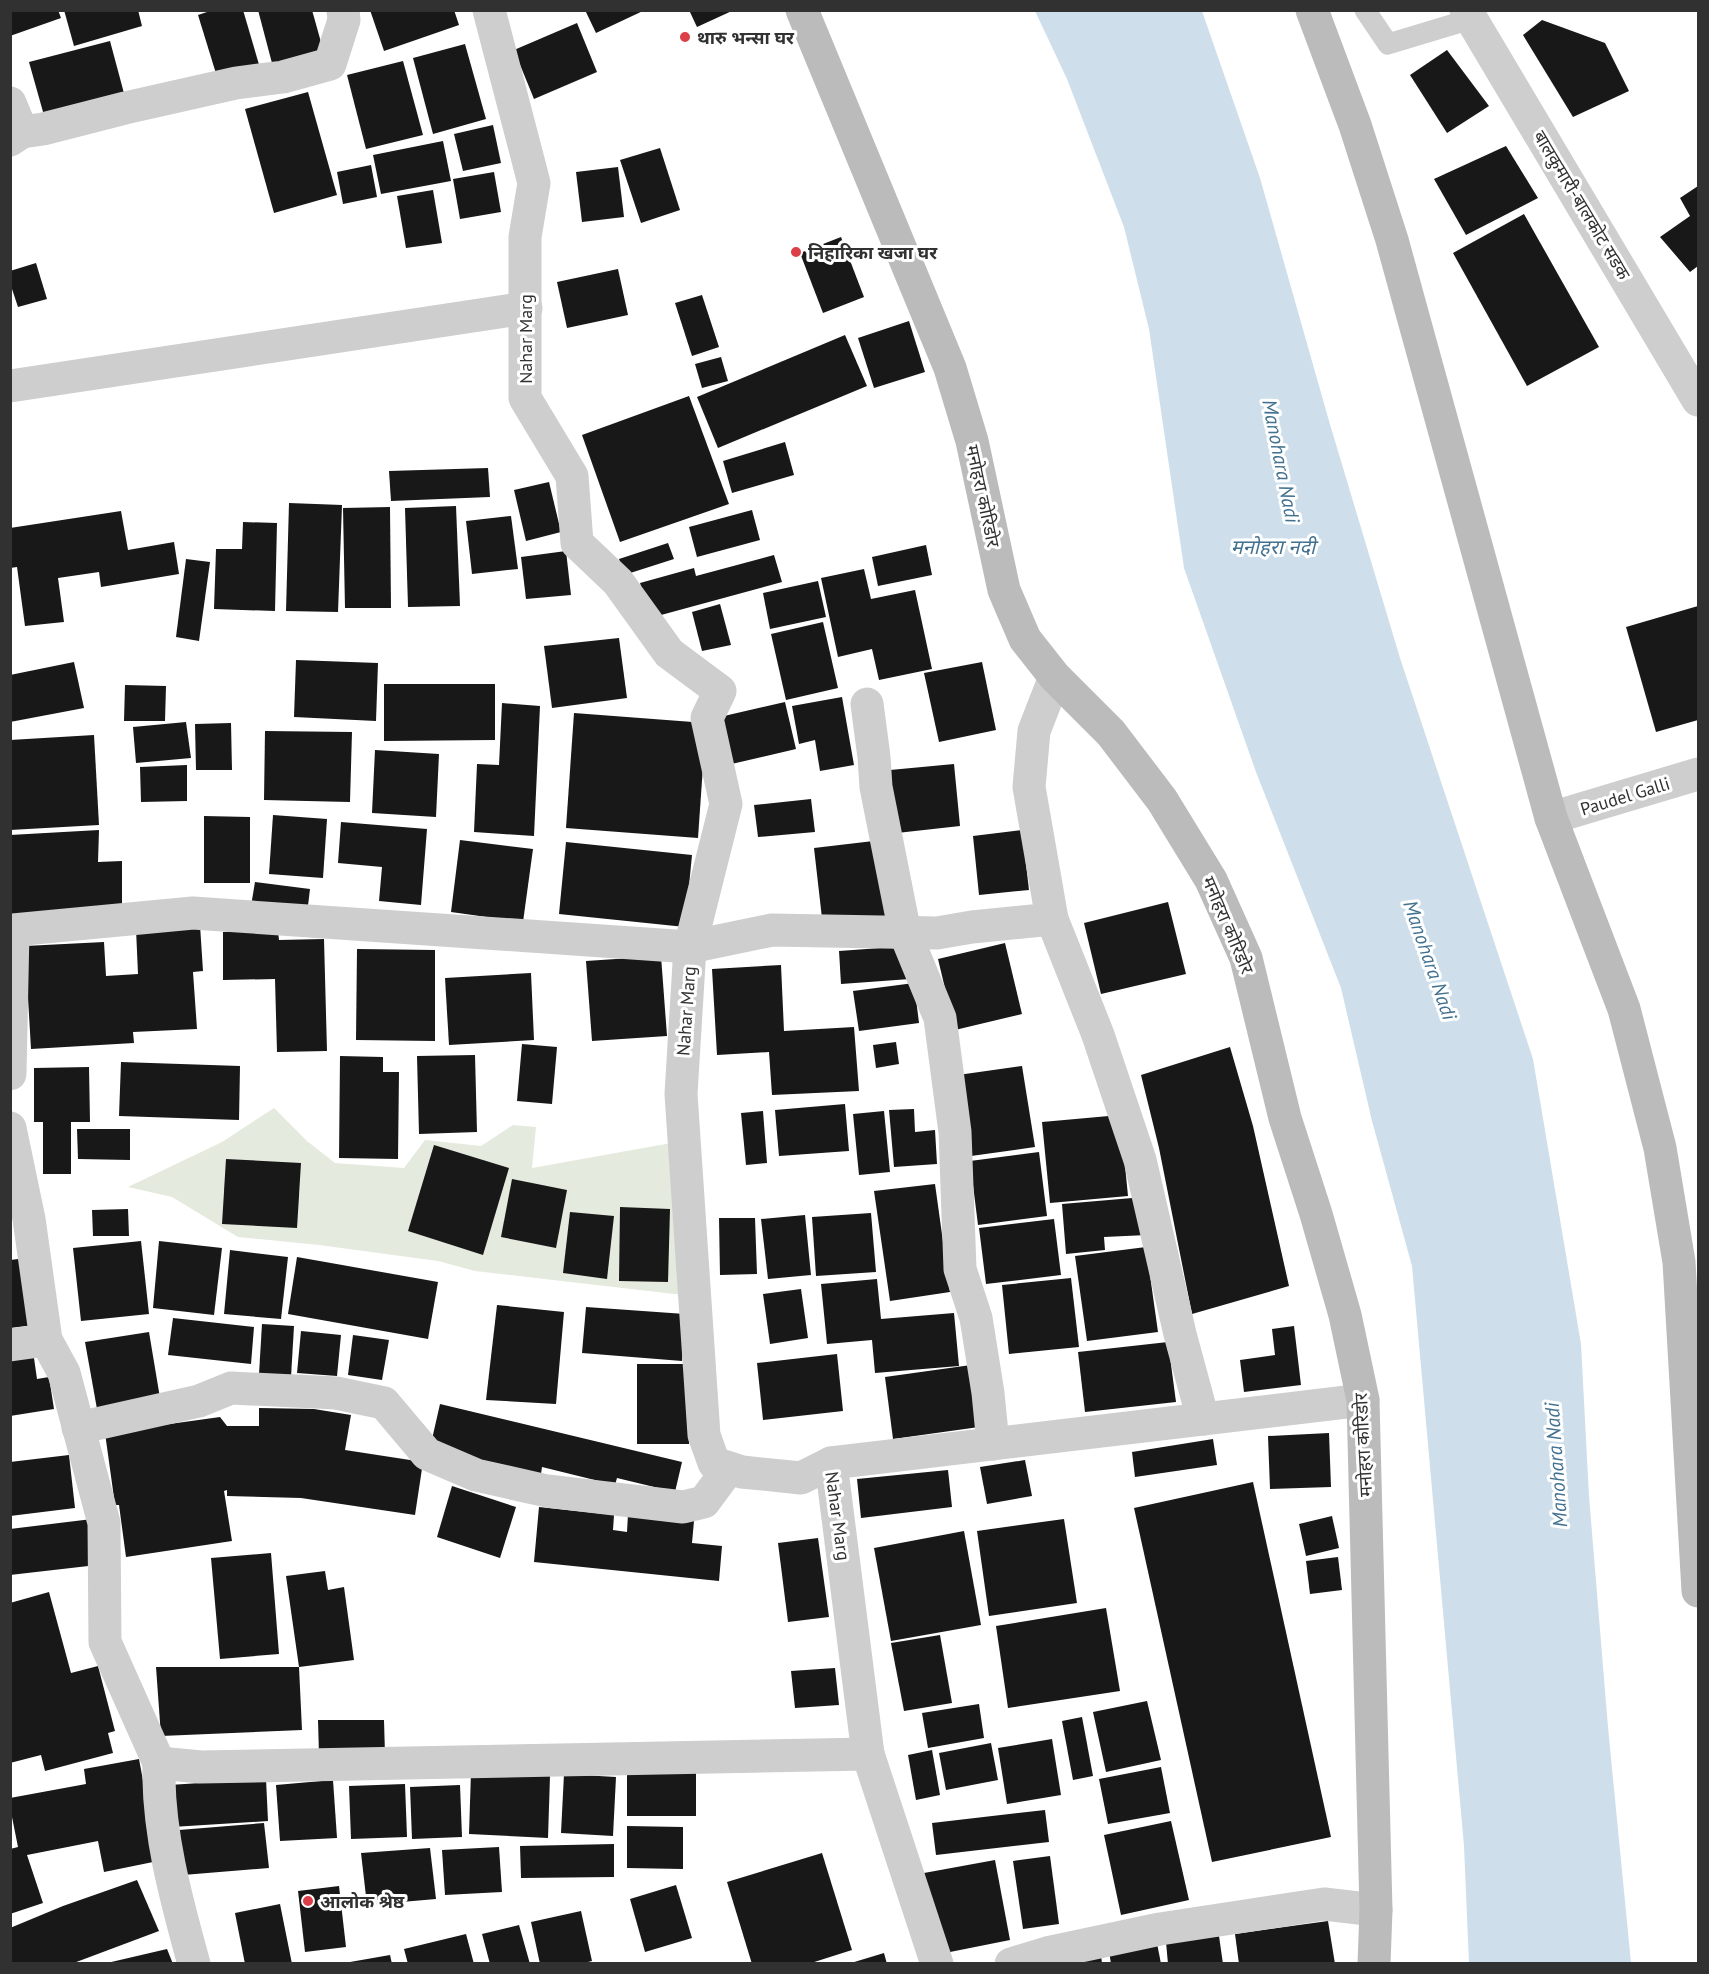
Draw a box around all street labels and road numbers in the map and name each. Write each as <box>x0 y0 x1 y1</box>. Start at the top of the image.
street label: बालकुमारी-बालकोट सडक <box>1527 126 1636 285</box>
street label: Nahar Marg <box>514 294 537 384</box>
street label: मनोहरा कोरिडोर <box>961 443 1005 550</box>
street label: Paudel Galli <box>1578 772 1672 820</box>
street label: मनोहरा कोरिडोर <box>1197 873 1259 978</box>
street label: Nahar Marg <box>671 965 701 1057</box>
street label: मनोहरा कोरिडोर <box>1349 1392 1377 1498</box>
street label: Nahar Marg <box>820 1470 856 1562</box>

